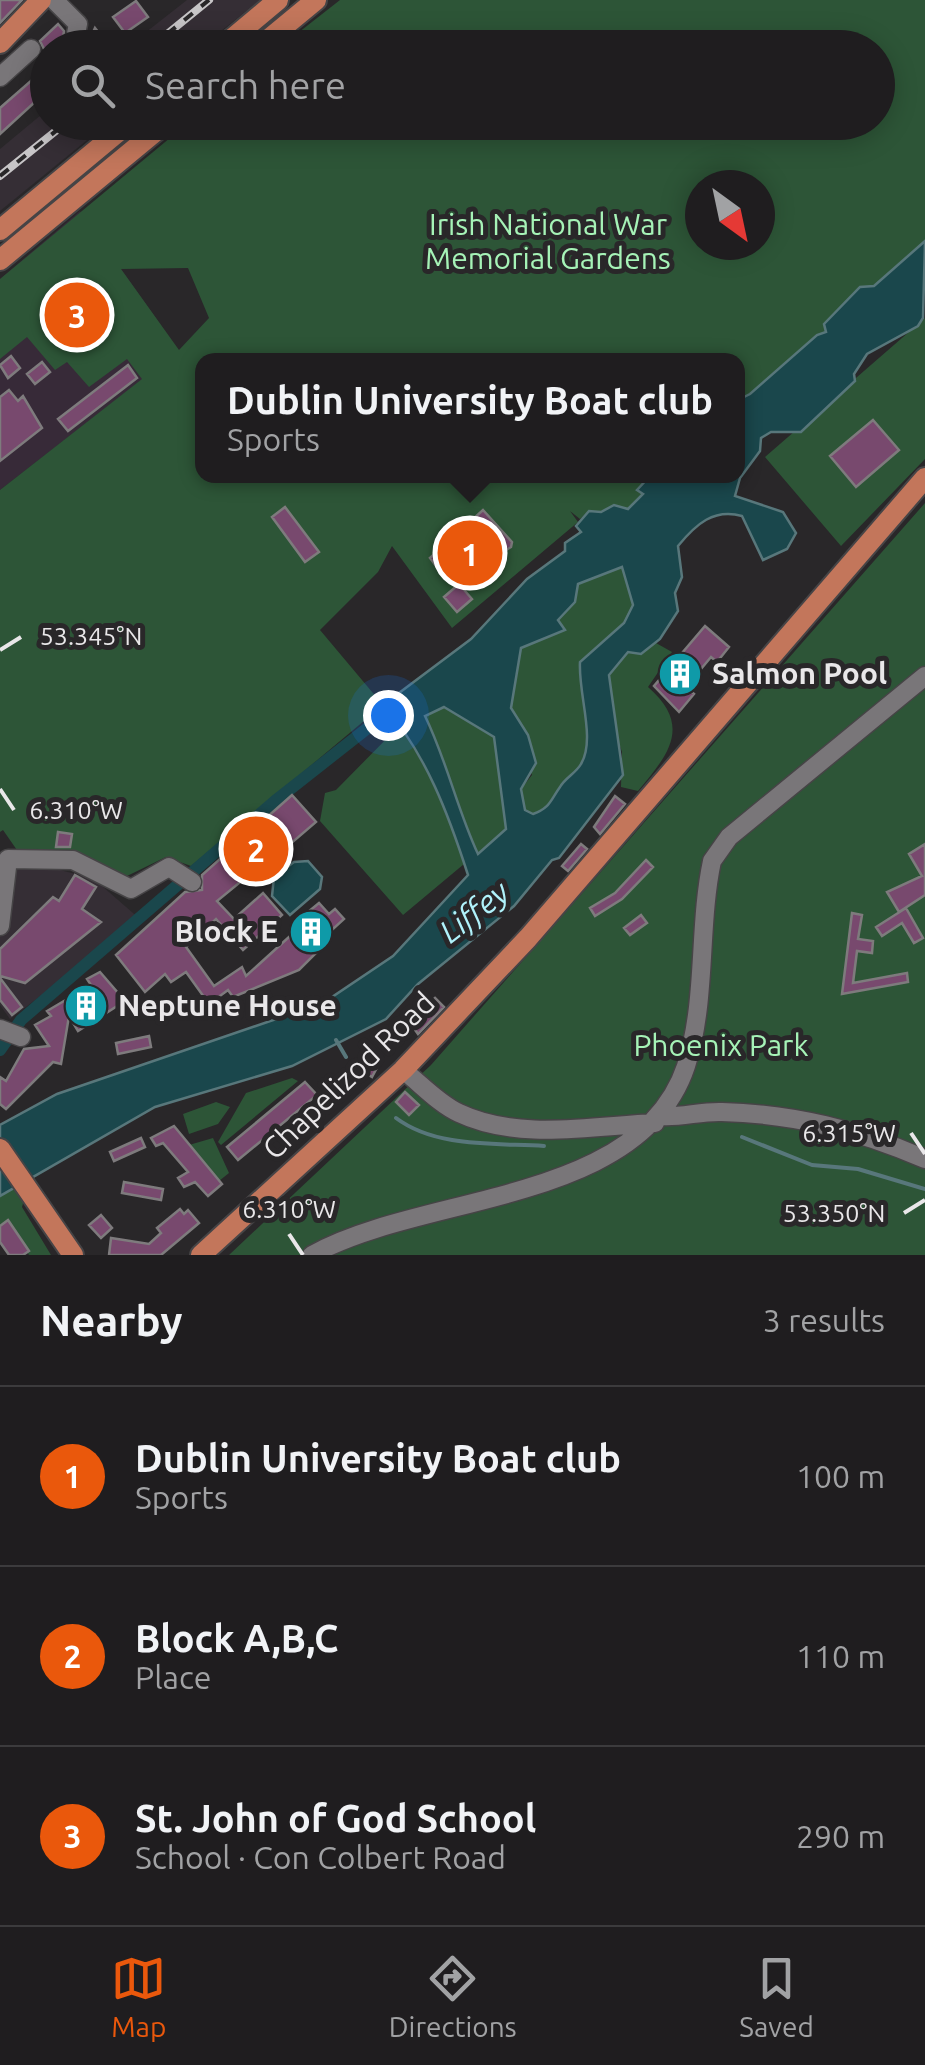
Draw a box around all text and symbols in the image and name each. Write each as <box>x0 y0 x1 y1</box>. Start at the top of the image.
search box <box>30 30 895 140</box>
icon: search <box>65 58 120 113</box>
text: Search here <box>145 64 346 106</box>
north arrow <box>685 170 775 260</box>
park label: Irish National War Memorial Gardens <box>425 207 671 275</box>
pin: 3 <box>44 278 110 352</box>
popup <box>195 353 745 483</box>
text: Dublin University Boat club <box>227 379 713 421</box>
text: Sports <box>227 421 320 457</box>
pin: 1 <box>438 516 502 590</box>
text: 53.345°N <box>40 622 142 650</box>
building icon: Salmon Pool <box>657 651 703 697</box>
place label: Salmon Pool <box>712 656 887 690</box>
your location <box>363 690 414 741</box>
text: 6.310°W <box>29 796 123 824</box>
pin: 2 <box>224 812 288 886</box>
water label: Liffey <box>432 873 516 949</box>
building icon: Block E <box>288 909 334 955</box>
place label: Block E <box>174 914 278 948</box>
building icon: Neptune House <box>63 983 109 1029</box>
street label: Chapelizod Road <box>256 985 441 1166</box>
place label: Neptune House <box>118 988 337 1022</box>
park label: Phoenix Park <box>633 1028 809 1062</box>
text: 6.315°W <box>802 1119 896 1147</box>
text: 6.310°W <box>242 1195 336 1223</box>
text: 53.350°N <box>783 1199 885 1227</box>
text: Nearby <box>40 1297 183 1344</box>
text: 3 results <box>763 1302 885 1338</box>
text: Dublin University Boat club <box>135 1437 621 1479</box>
text: 1 <box>63 1458 82 1494</box>
text: 100 m <box>796 1458 885 1494</box>
text: Sports <box>135 1479 228 1515</box>
text: Block A,B,C <box>135 1617 338 1659</box>
text: 2 <box>63 1638 82 1674</box>
text: 110 m <box>796 1638 885 1674</box>
text: Place <box>135 1659 211 1695</box>
text: St. John of God School <box>135 1797 536 1839</box>
text: 3 <box>63 1818 82 1854</box>
text: 290 m <box>796 1818 885 1854</box>
text: School · Con Colbert Road <box>135 1839 506 1875</box>
tab: Map <box>111 1951 166 2042</box>
tab: Directions <box>389 1951 517 2042</box>
tab: Saved <box>739 1951 814 2042</box>

